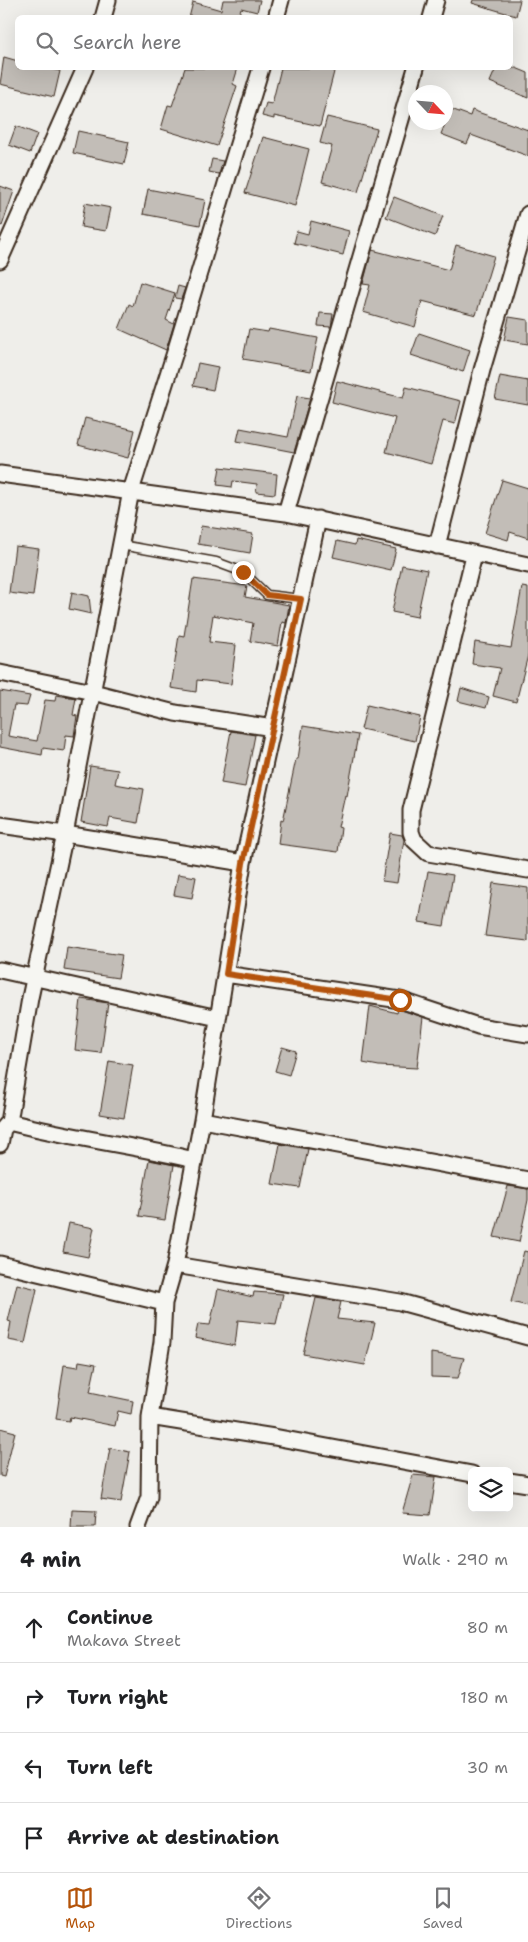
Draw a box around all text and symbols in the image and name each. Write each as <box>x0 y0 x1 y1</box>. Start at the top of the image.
search box <box>15 15 513 70</box>
icon: search <box>33 29 61 57</box>
text: Search here <box>73 30 182 55</box>
north arrow <box>408 85 453 130</box>
route end <box>232 561 255 584</box>
route start <box>389 989 412 1012</box>
map controls <box>468 1467 513 1512</box>
button: layers <box>468 1467 513 1512</box>
text: 4 min <box>20 1546 81 1574</box>
text: Walk · 290 m <box>402 1549 508 1570</box>
text: Continue <box>67 1605 153 1630</box>
icon: ahead <box>20 1614 48 1642</box>
text: 80 m <box>467 1617 508 1638</box>
text: Makava Street <box>67 1630 181 1651</box>
icon: right <box>20 1684 48 1712</box>
text: Turn right <box>67 1685 168 1710</box>
text: 180 m <box>460 1687 508 1708</box>
icon: left <box>20 1754 48 1782</box>
text: Turn left <box>67 1755 153 1780</box>
text: 30 m <box>467 1757 508 1778</box>
icon: arrive <box>20 1824 48 1852</box>
text: Arrive at destination <box>67 1825 279 1850</box>
tab: Map <box>65 1884 95 1932</box>
tab: Directions <box>226 1884 293 1932</box>
tab: Saved <box>423 1884 463 1932</box>

